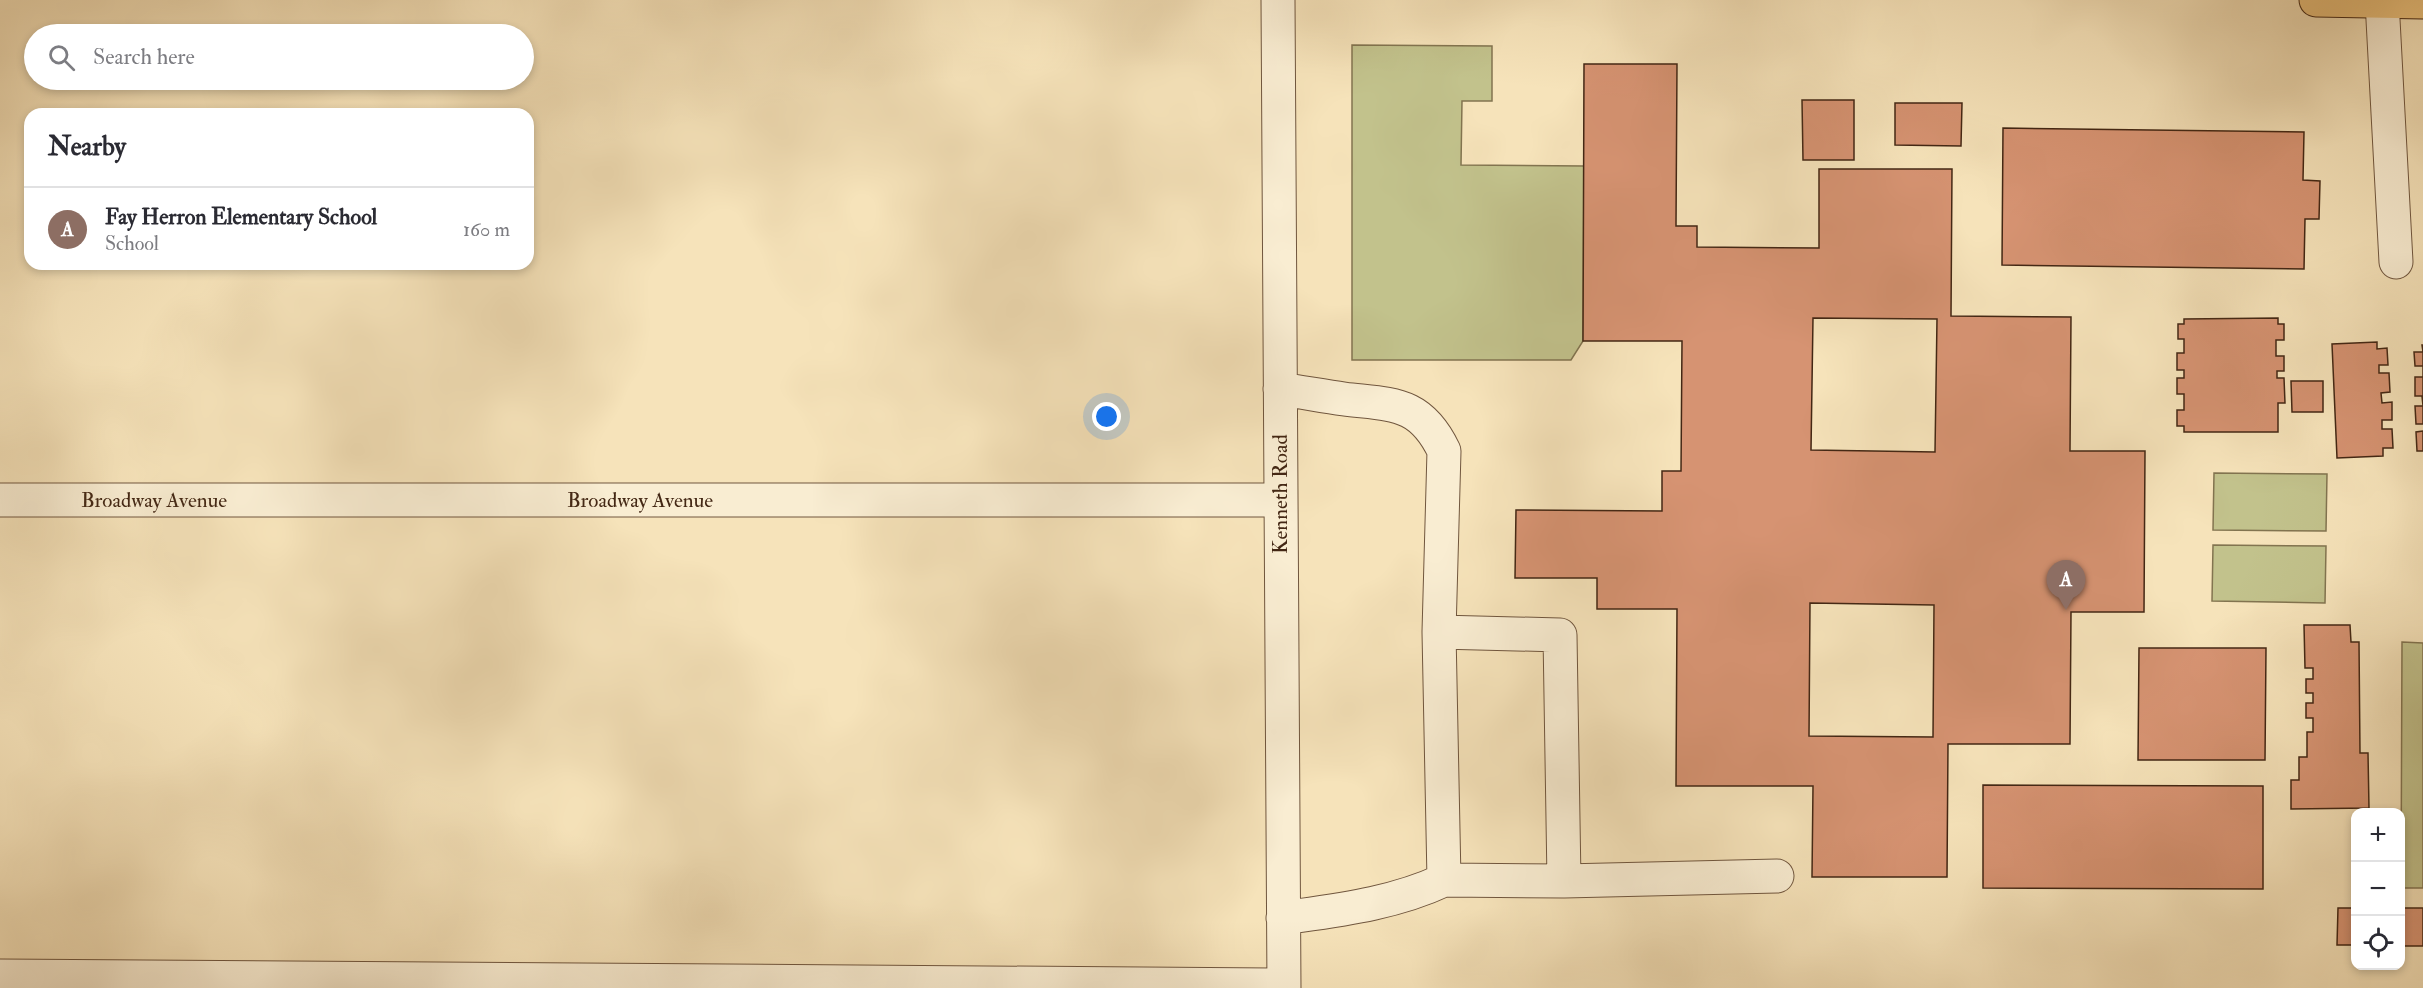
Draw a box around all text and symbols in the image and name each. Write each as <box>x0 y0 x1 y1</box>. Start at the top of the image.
search box <box>24 24 534 90</box>
icon: search <box>45 41 78 74</box>
text: Search here <box>93 43 195 71</box>
text: Nearby <box>48 131 126 163</box>
text: Fay Herron Elementary School <box>105 203 377 231</box>
text: A <box>61 217 74 242</box>
text: 160 m <box>463 217 510 242</box>
text: School <box>105 231 159 256</box>
your location <box>1092 402 1121 431</box>
street label: Kenneth Road <box>1267 433 1294 554</box>
street label: Broadway Avenue <box>81 487 227 514</box>
street label: Broadway Avenue <box>567 487 713 514</box>
pin: A <box>2046 560 2086 610</box>
map controls <box>2351 808 2405 970</box>
button: + <box>2351 808 2405 862</box>
button: − <box>2351 862 2405 916</box>
button: locate <box>2351 916 2405 970</box>

